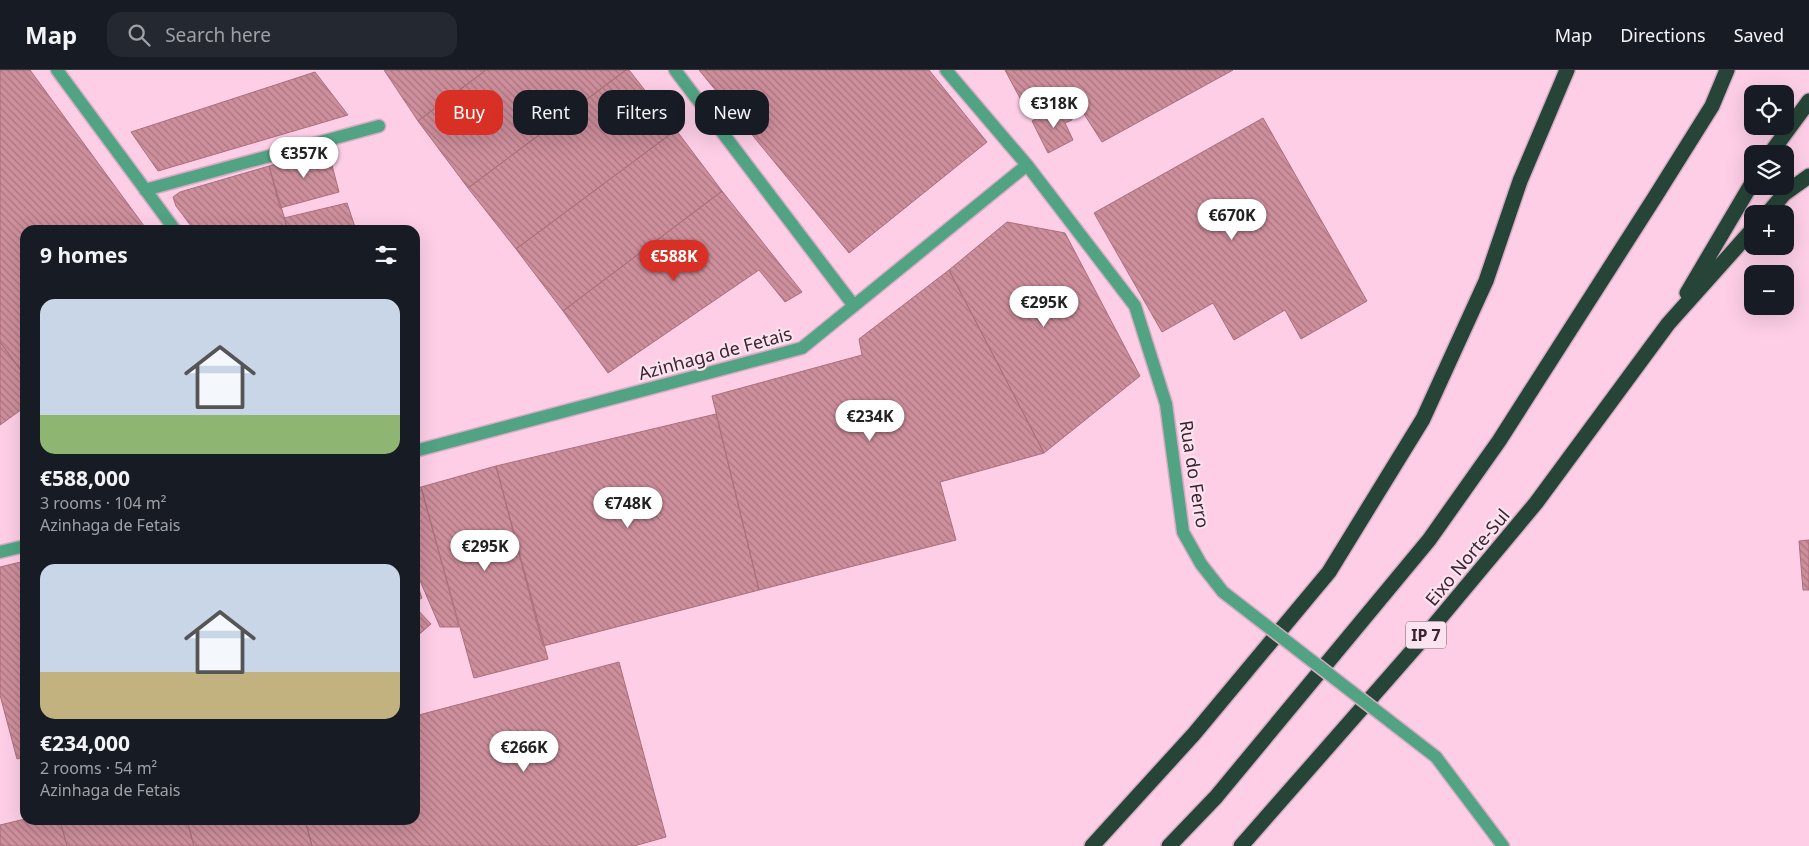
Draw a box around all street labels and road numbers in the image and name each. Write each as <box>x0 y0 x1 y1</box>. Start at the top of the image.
street label: Azinhaga de Fetais <box>636 321 794 385</box>
street label: Rua do Ferro <box>1175 418 1215 530</box>
street label: Eixo Norte-Sul <box>1419 504 1515 610</box>
road number: IP 7 <box>1406 622 1446 648</box>

